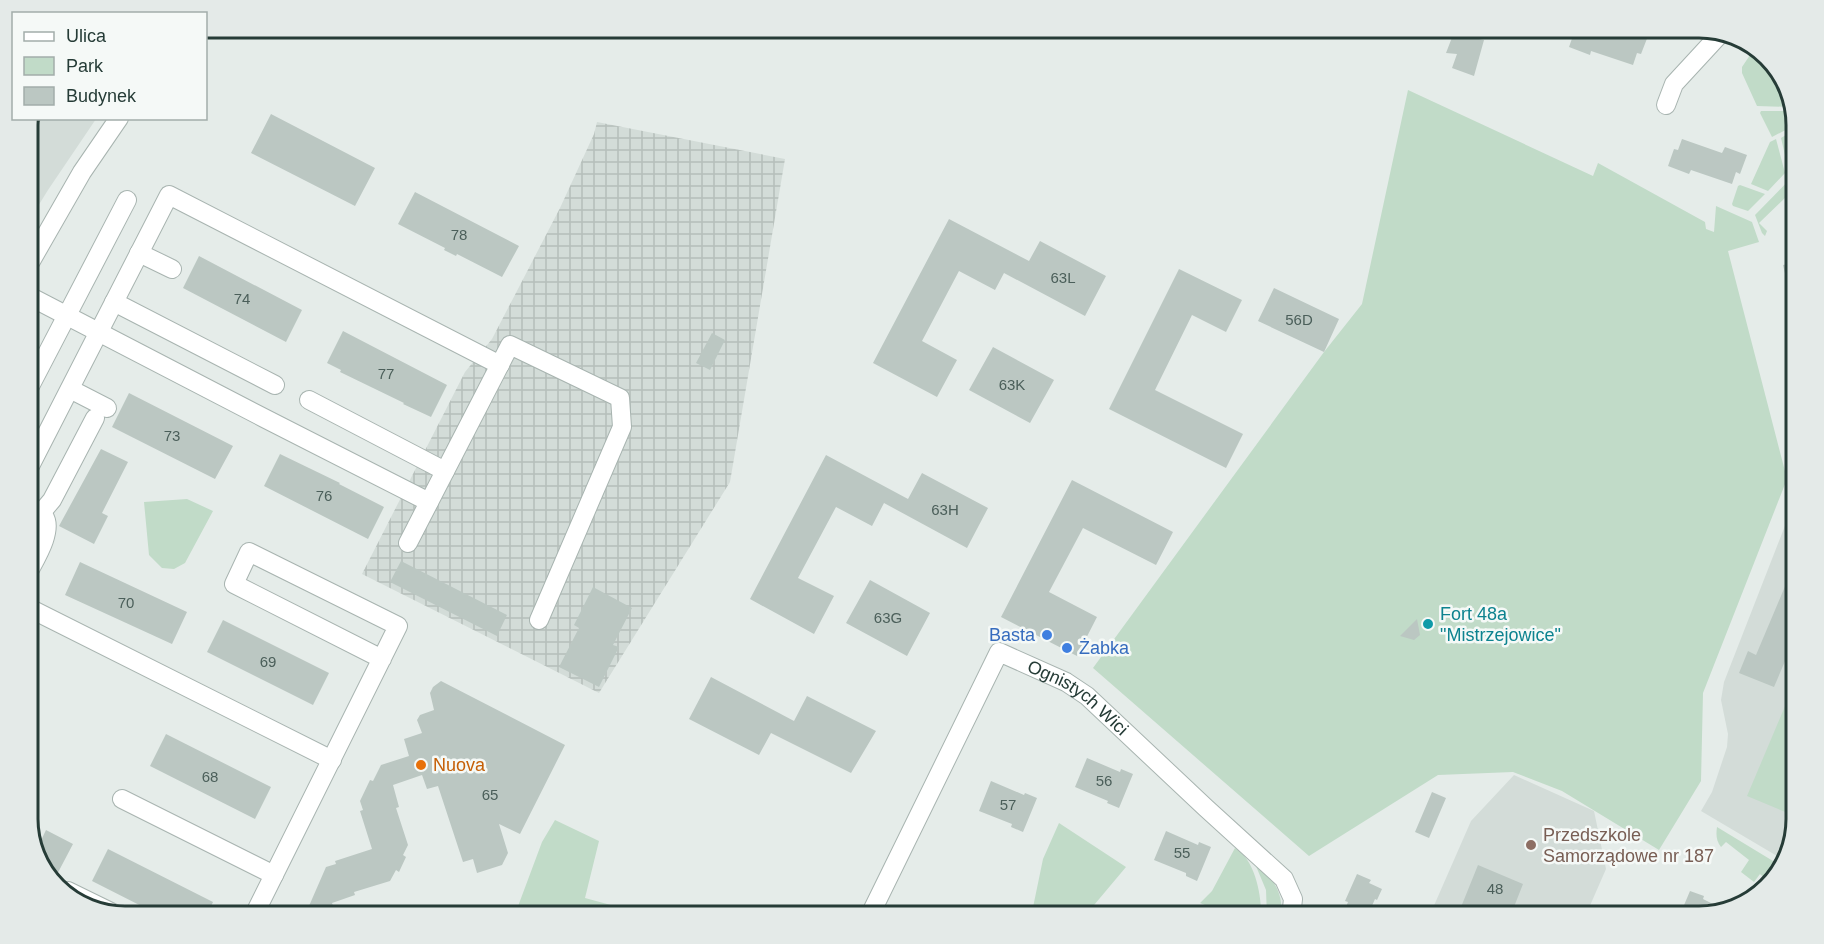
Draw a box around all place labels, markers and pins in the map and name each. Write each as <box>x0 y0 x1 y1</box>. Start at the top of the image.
place label: Fort 48a "Mistrzejowice" <box>1440 604 1561 645</box>
marker: Fort 48a "Mistrzejowice" <box>1421 617 1435 631</box>
place label: Basta <box>989 625 1036 645</box>
marker: Basta <box>1040 628 1054 642</box>
place label: Żabka <box>1079 638 1130 658</box>
marker: Żabka <box>1060 641 1074 655</box>
place label: Nuova <box>433 755 486 775</box>
marker: Nuova <box>414 758 428 772</box>
place label: Przedszkole Samorządowe nr 187 <box>1543 825 1714 866</box>
marker: Przedszkole Samorządowe nr 187 <box>1524 838 1538 852</box>

